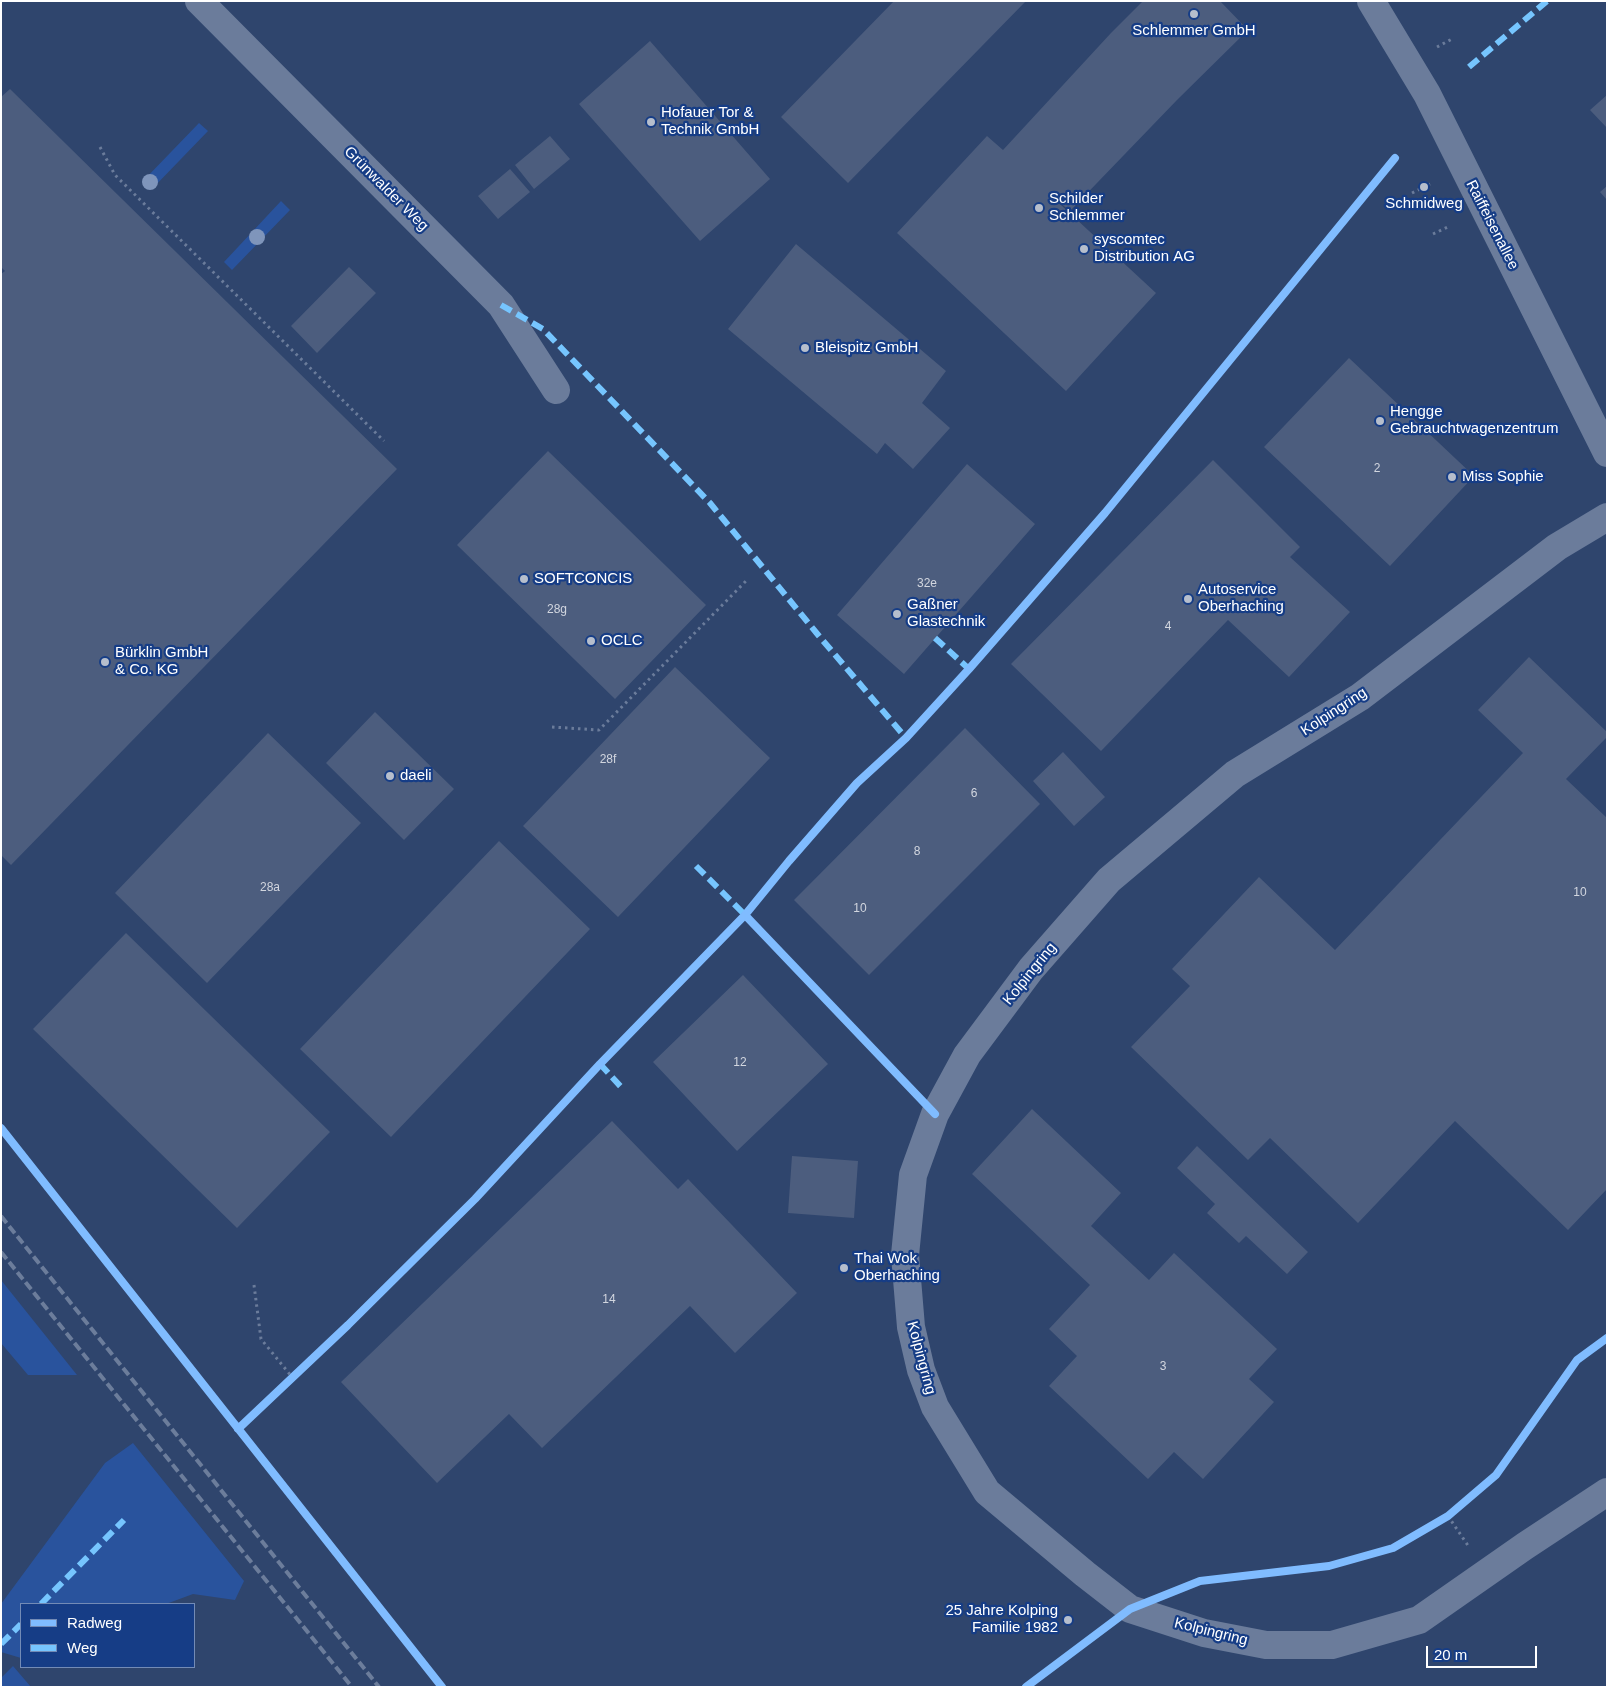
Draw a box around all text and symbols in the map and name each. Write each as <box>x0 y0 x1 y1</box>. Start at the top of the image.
marker: Schlemmer GmbH <box>1188 8 1200 20</box>
place label: Schlemmer GmbH <box>1132 22 1256 40</box>
place label: Hofauer Tor & Technik GmbH <box>661 104 759 139</box>
marker: Hofauer Tor & Technik GmbH <box>645 116 657 128</box>
street label: Grünwalder Weg <box>340 143 432 235</box>
street label: Raiffeisenallee <box>1462 177 1522 273</box>
marker: Schmidweg <box>1418 181 1430 193</box>
place label: Schilder Schlemmer <box>1049 190 1125 225</box>
place label: Schmidweg <box>1385 195 1463 213</box>
marker: Schilder Schlemmer <box>1033 202 1045 214</box>
place label: syscomtec Distribution AG <box>1094 231 1195 266</box>
marker: syscomtec Distribution AG <box>1078 243 1090 255</box>
place label: Bleispitz GmbH <box>815 339 918 357</box>
marker: Bleispitz GmbH <box>799 342 811 354</box>
place label: Hengge Gebrauchtwagenzentrum <box>1390 403 1558 438</box>
marker: Hengge Gebrauchtwagenzentrum <box>1374 415 1386 427</box>
house number: 2 <box>1374 462 1380 476</box>
place label: Miss Sophie <box>1462 468 1544 486</box>
marker: Miss Sophie <box>1446 471 1458 483</box>
place label: SOFTCONCIS <box>534 570 632 588</box>
marker: SOFTCONCIS <box>518 573 530 585</box>
house number: 32e <box>917 577 937 591</box>
place label: Autoservice Oberhaching <box>1198 581 1284 616</box>
marker: Autoservice Oberhaching <box>1182 593 1194 605</box>
place label: Gaßner Glastechnik <box>907 596 985 631</box>
house number: 28g <box>547 603 567 617</box>
marker: Gaßner Glastechnik <box>891 608 903 620</box>
house number: 4 <box>1165 620 1171 634</box>
place label: OCLC <box>601 632 643 650</box>
marker: OCLC <box>585 635 597 647</box>
place label: Bürklin GmbH & Co. KG <box>115 644 208 679</box>
marker: Bürklin GmbH & Co. KG <box>99 656 111 668</box>
street label: Kolpingring <box>1298 684 1370 740</box>
house number: 28f <box>600 753 616 767</box>
place label: daeli <box>400 767 432 785</box>
marker: daeli <box>384 770 396 782</box>
house number: 6 <box>971 787 977 801</box>
house number: 8 <box>914 845 920 859</box>
house number: 28a <box>260 881 280 895</box>
house number: 10 <box>1573 886 1587 900</box>
house number: 10 <box>853 902 867 916</box>
street label: Kolpingring <box>999 939 1061 1009</box>
house number: 12 <box>733 1056 747 1070</box>
place label: Thai Wok Oberhaching <box>854 1250 940 1285</box>
marker: Thai Wok Oberhaching <box>838 1262 850 1274</box>
house number: 14 <box>602 1293 616 1307</box>
street label: Kolpingring <box>903 1319 939 1397</box>
house number: 3 <box>1160 1360 1166 1374</box>
place label: 25 Jahre Kolping Familie 1982 <box>945 1602 1058 1637</box>
legend <box>20 1603 195 1668</box>
text: Radweg <box>67 1614 122 1631</box>
marker: 25 Jahre Kolping Familie 1982 <box>1062 1614 1074 1626</box>
street label: Kolpingring <box>1172 1614 1250 1650</box>
scale bar <box>1428 1636 1539 1668</box>
text: Weg <box>67 1639 98 1656</box>
text: 20 m <box>1434 1646 1467 1663</box>

